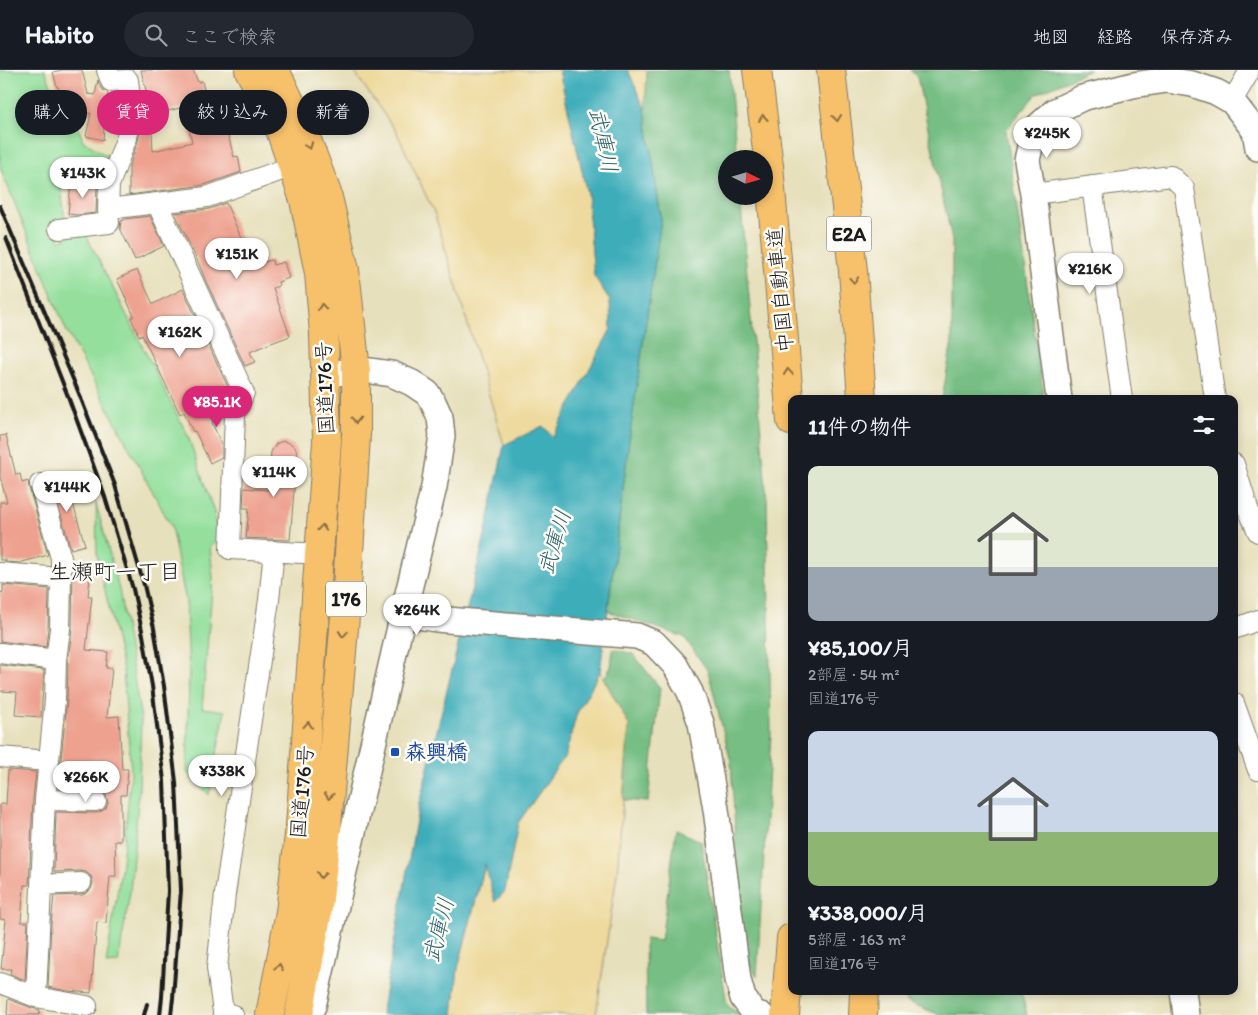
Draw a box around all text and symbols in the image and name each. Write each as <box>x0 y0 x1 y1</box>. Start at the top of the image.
search box <box>124 12 474 57</box>
text: Habito <box>25 20 94 49</box>
icon: search <box>142 21 170 49</box>
text: ここで検索 <box>182 25 277 48</box>
text: 地図 <box>1033 26 1069 48</box>
text: 経路 <box>1097 26 1133 48</box>
text: 保存済み <box>1161 26 1233 48</box>
chip: 購入 <box>15 90 87 135</box>
chip: 賃貸 <box>97 90 169 135</box>
chip: 絞り込み <box>179 90 287 135</box>
chip: 新着 <box>297 90 369 135</box>
water label: 武庫川 <box>583 105 624 175</box>
one-way arrow <box>758 114 769 122</box>
one-way arrow <box>831 115 842 123</box>
pin: ¥245K <box>1012 116 1082 159</box>
text: ¥245K <box>1024 123 1070 142</box>
one-way arrow <box>303 141 313 150</box>
north arrow <box>718 150 772 205</box>
map controls <box>718 150 773 205</box>
pin: ¥143K <box>48 156 118 199</box>
text: ¥143K <box>61 163 105 182</box>
road number: E2A <box>826 216 872 252</box>
street label: 中国自動車道 <box>762 226 797 354</box>
pin: ¥151K <box>202 238 272 280</box>
text: ¥151K <box>216 244 258 263</box>
pin: ¥216K <box>1055 252 1125 295</box>
text: ¥216K <box>1068 259 1112 278</box>
one-way arrow <box>848 276 859 284</box>
one-way arrow <box>317 303 328 311</box>
pin: ¥162K <box>145 316 215 358</box>
text: ¥162K <box>158 322 202 341</box>
street label: 国道176号 <box>310 340 339 436</box>
one-way arrow <box>782 368 793 376</box>
pin: ¥85.1K <box>176 386 258 428</box>
text: ¥85.1K <box>193 392 241 411</box>
icon: filters <box>1190 411 1218 439</box>
text: 11件の物件 <box>808 414 912 439</box>
one-way arrow <box>351 416 361 424</box>
pin: ¥114K <box>239 456 309 498</box>
text: ¥114K <box>252 462 296 481</box>
pin: ¥144K <box>32 470 102 513</box>
text: ¥144K <box>44 477 90 496</box>
icon: home <box>968 499 1058 589</box>
water label: 武庫川 <box>532 507 577 578</box>
one-way arrow <box>316 523 327 531</box>
district label: 生瀬町一丁目 <box>49 558 181 585</box>
road number: 176 <box>326 582 366 616</box>
pin: ¥264K <box>382 594 452 636</box>
text: ¥264K <box>394 600 440 619</box>
one-way arrow <box>338 631 349 639</box>
text: ¥85,100/月 <box>808 635 913 660</box>
text: 2部屋 · 54 m² <box>808 665 900 684</box>
text: 国道176号 <box>808 689 880 708</box>
one-way arrow <box>302 720 313 728</box>
place label: 森興橋 <box>405 739 468 764</box>
street label: 国道176号 <box>285 744 318 840</box>
marker: 森興橋 <box>389 746 401 758</box>
pin: ¥338K <box>187 754 257 797</box>
pin: ¥266K <box>51 760 121 803</box>
text: ¥338K <box>199 761 245 780</box>
icon: home <box>968 764 1058 854</box>
text: ¥266K <box>64 767 108 786</box>
one-way arrow <box>324 792 335 800</box>
one-way arrow <box>316 872 327 880</box>
water label: 武庫川 <box>417 895 460 965</box>
text: ¥338,000/月 <box>808 900 928 925</box>
text: 5部屋 · 163 m² <box>808 930 906 949</box>
text: 国道176号 <box>808 954 880 973</box>
one-way arrow <box>274 963 284 972</box>

